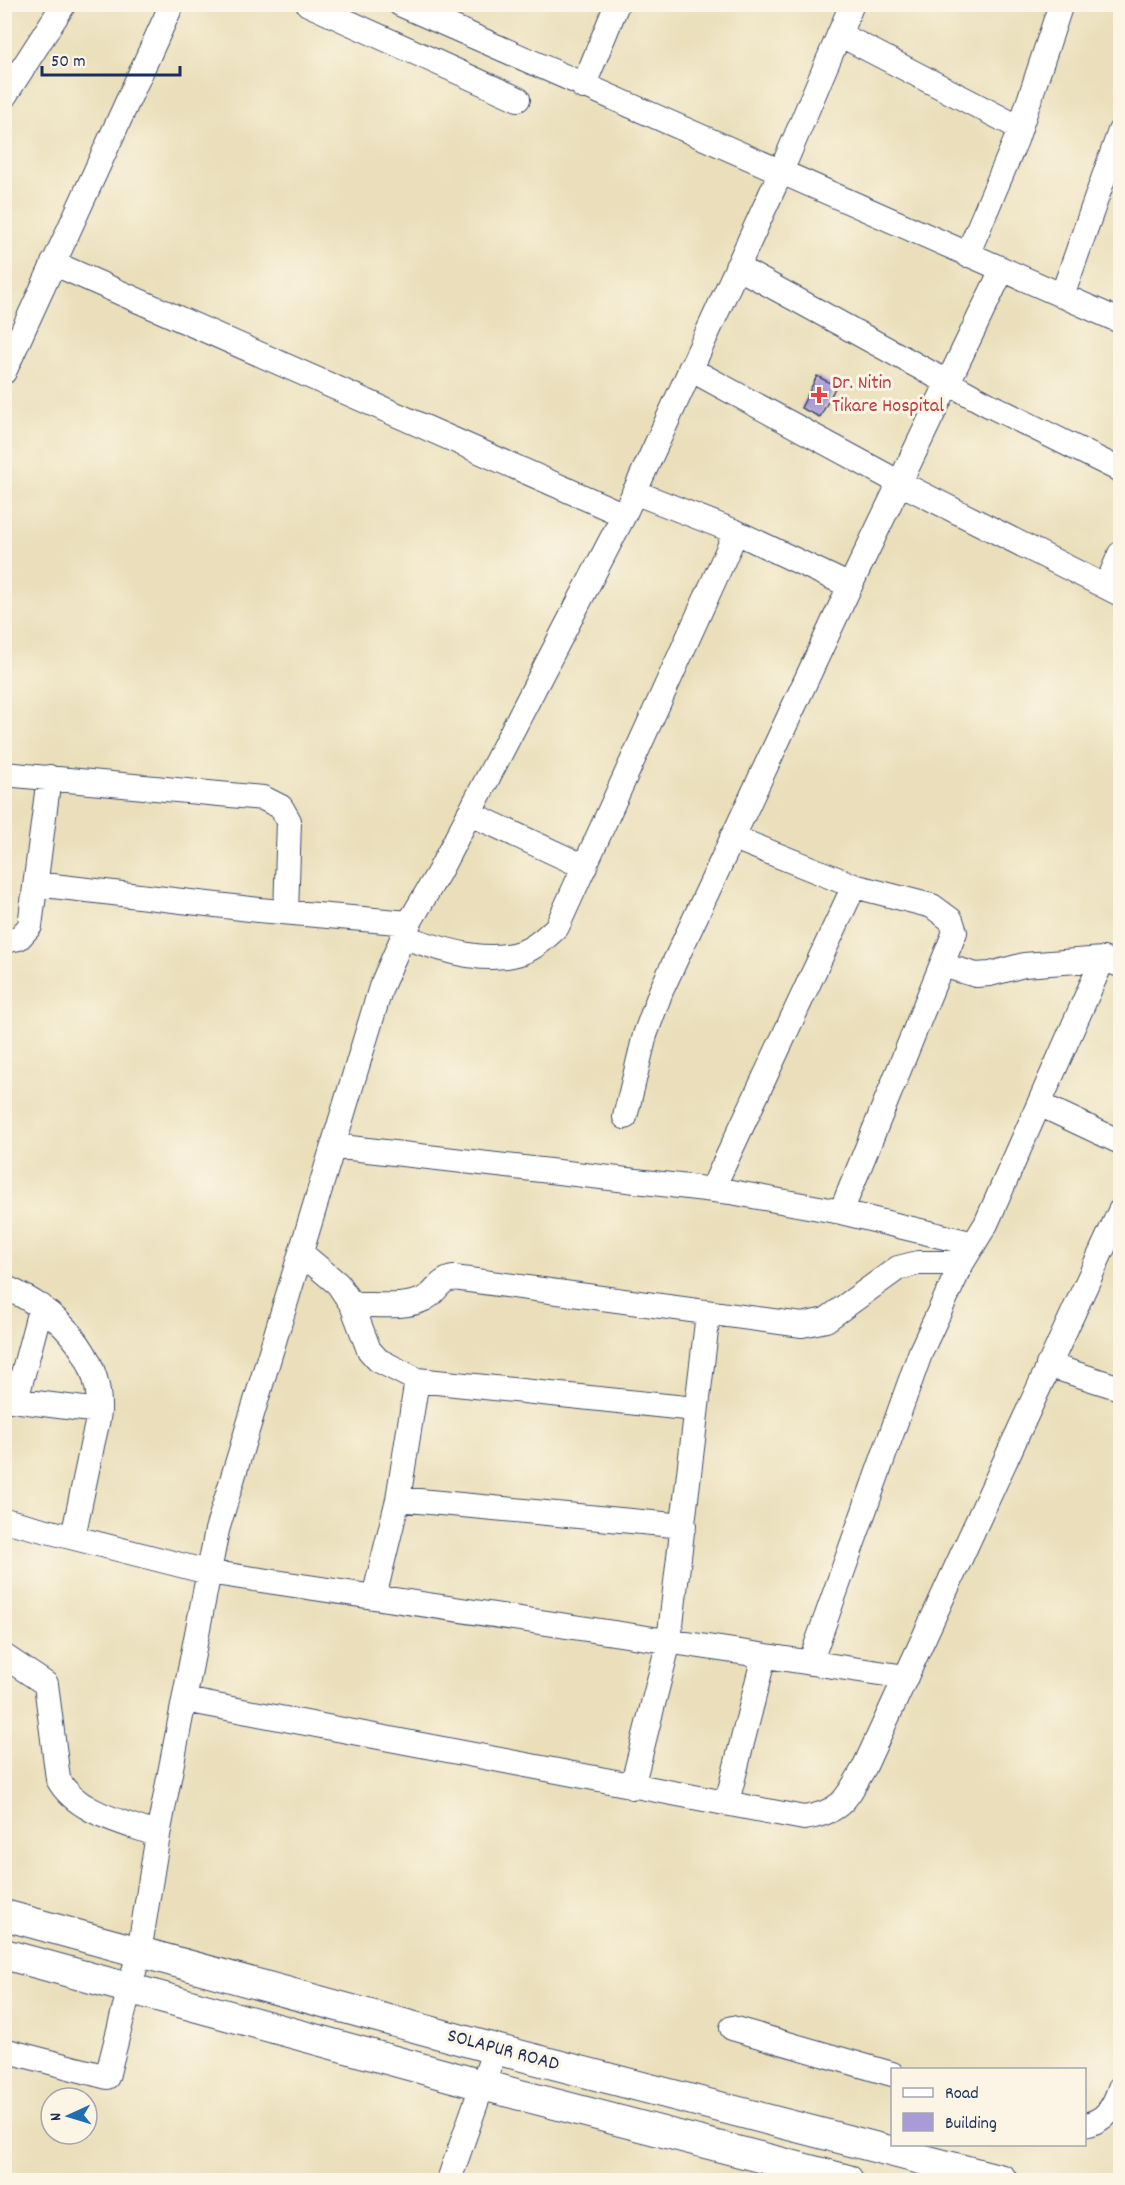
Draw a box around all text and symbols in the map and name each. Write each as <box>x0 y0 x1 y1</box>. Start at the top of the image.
scale bar <box>42 39 180 77</box>
text: 50 m <box>51 50 86 75</box>
place label: Dr. Nitin Tikare Hospital <box>832 370 944 421</box>
marker: Dr. Nitin Tikare Hospital <box>810 386 828 404</box>
street label: SOLAPUR ROAD <box>444 2023 562 2079</box>
legend <box>891 2068 1086 2146</box>
text: Road <box>945 2082 979 2107</box>
north arrow <box>39 2086 99 2146</box>
text: N <box>45 2112 68 2122</box>
text: Building <box>945 2112 997 2137</box>

